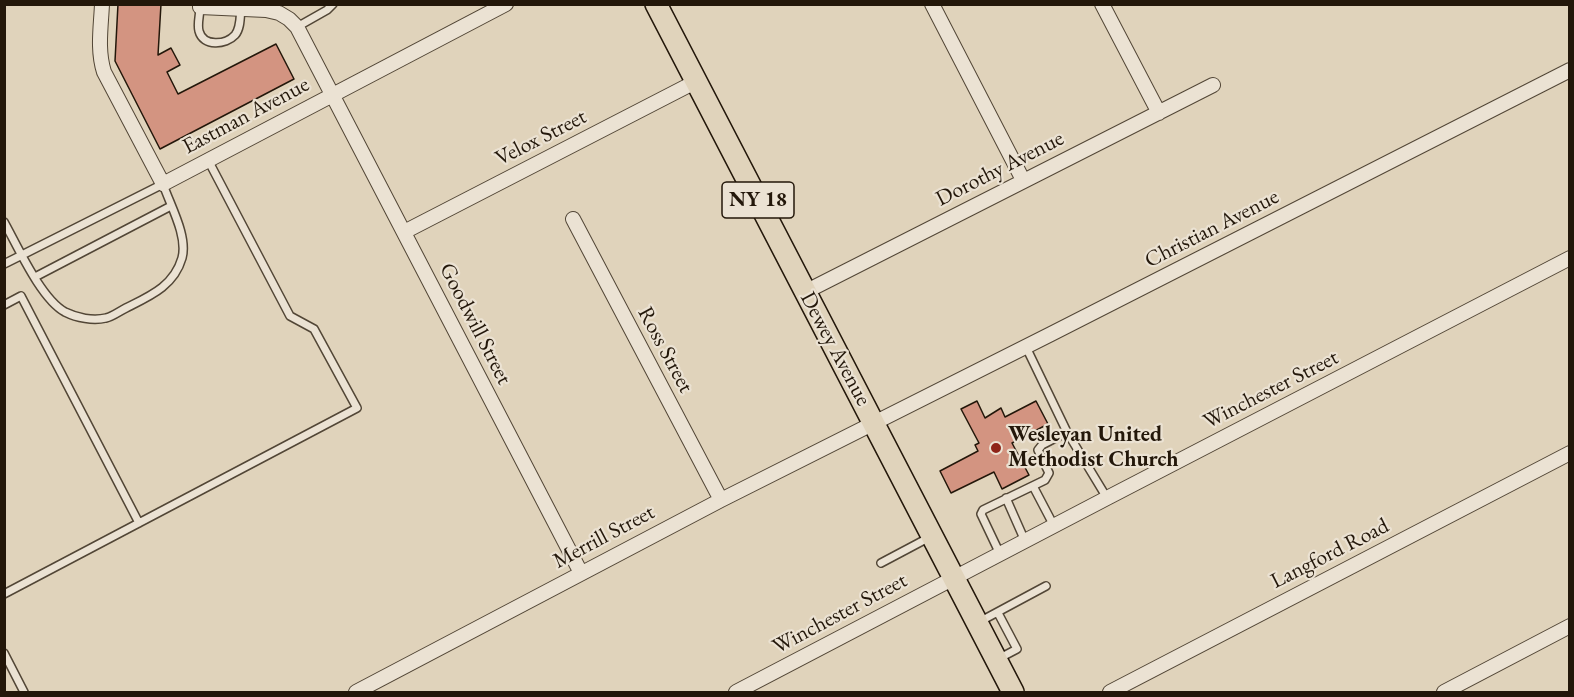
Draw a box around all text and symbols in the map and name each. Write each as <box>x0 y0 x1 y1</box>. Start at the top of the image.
street label: Eastman Avenue <box>178 72 314 160</box>
street label: Velox Street <box>491 104 591 172</box>
street label: Dorothy Avenue <box>932 125 1068 213</box>
road number: NY 18 <box>722 182 794 218</box>
street label: Christian Avenue <box>1141 184 1283 274</box>
street label: Goodwill Street <box>433 259 517 389</box>
street label: Dewey Avenue <box>794 287 876 411</box>
street label: Ross Street <box>631 303 699 397</box>
street label: Winchester Street <box>1199 345 1343 435</box>
place label: Wesleyan United Methodist Church <box>1008 422 1179 474</box>
marker: Wesleyan United Methodist Church <box>989 441 1003 455</box>
street label: Merrill Street <box>549 499 659 575</box>
street label: Langford Road <box>1267 513 1393 595</box>
street label: Winchester Street <box>768 568 912 660</box>

